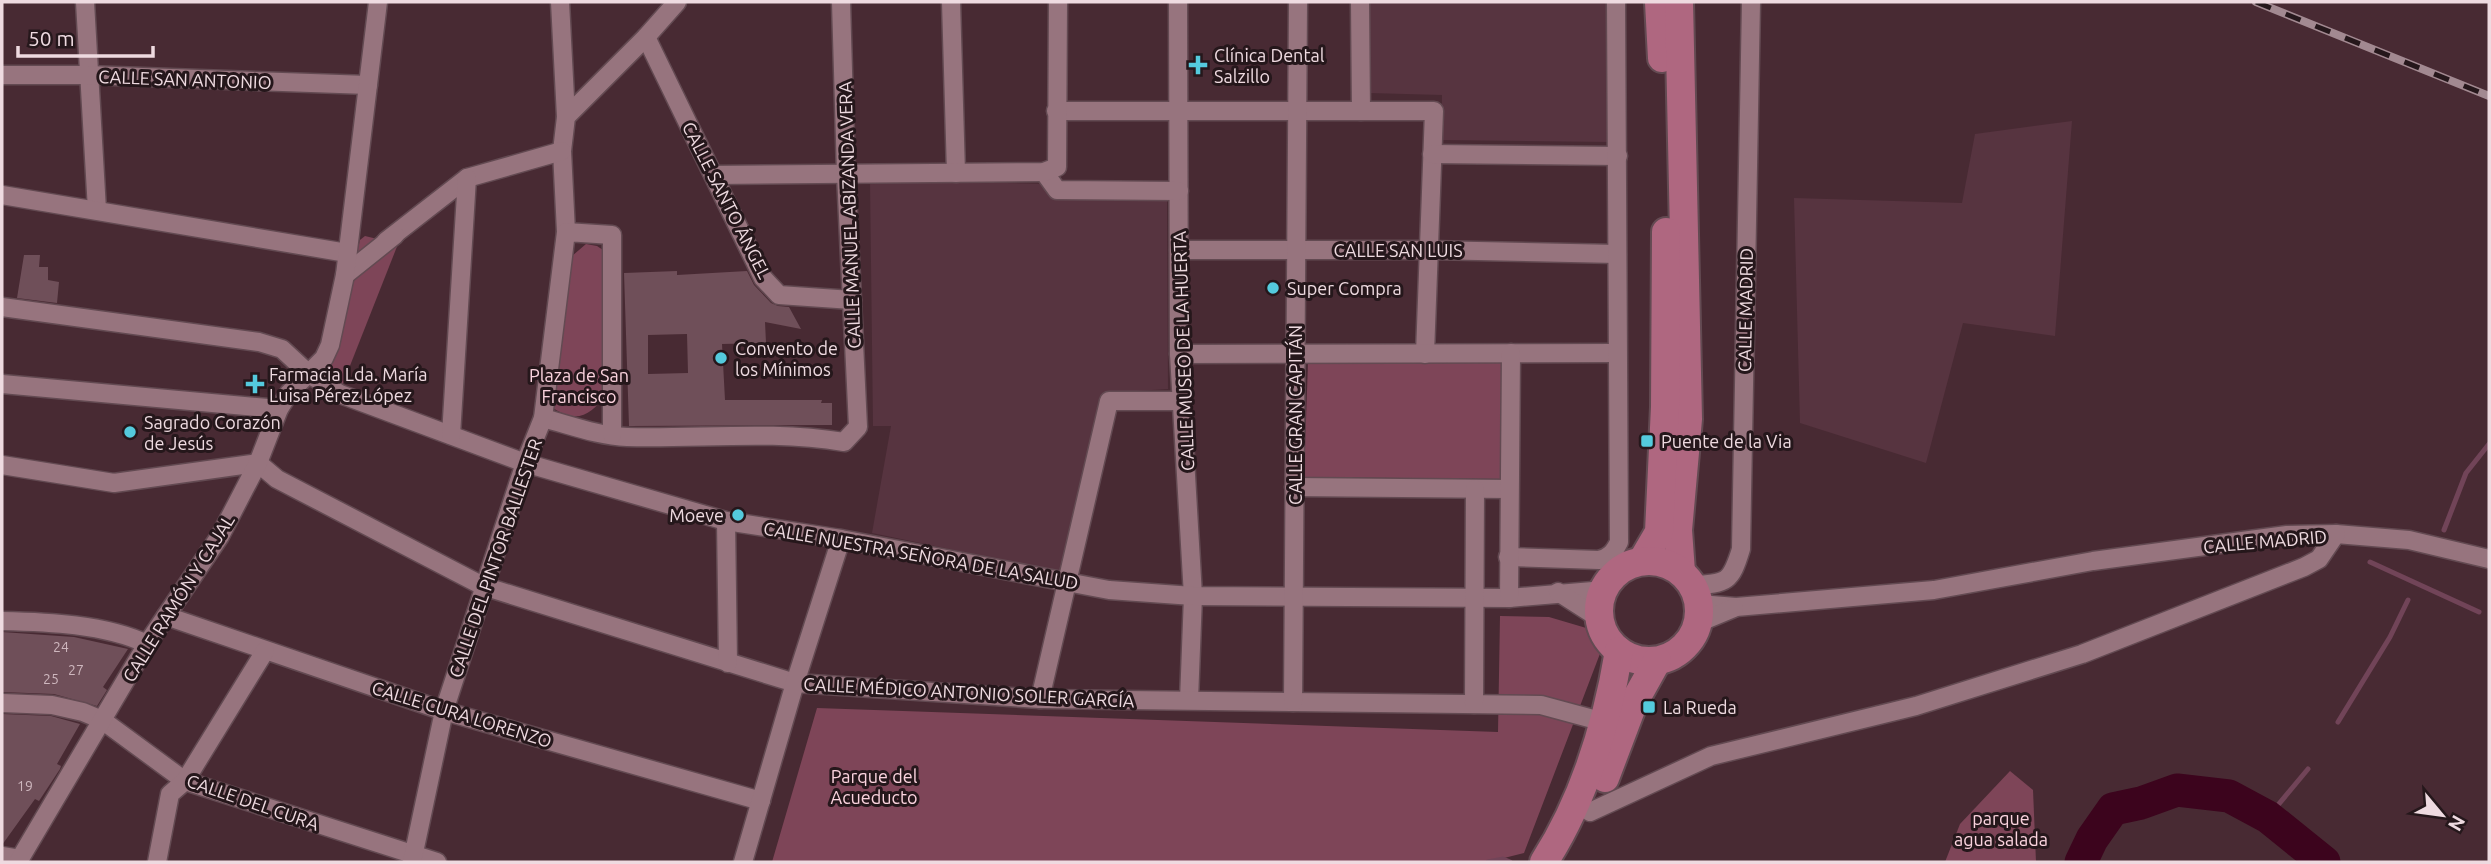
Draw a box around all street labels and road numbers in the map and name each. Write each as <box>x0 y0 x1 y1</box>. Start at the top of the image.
street label: CALLE SAN ANTONIO <box>98 66 272 92</box>
street label: CALLE MANUEL ABIZANDA VERA <box>834 81 864 349</box>
street label: CALLE SANTO ÁNGEL <box>679 118 776 282</box>
street label: CALLE MUSEO DE LA HUERTA <box>1169 230 1197 471</box>
street label: CALLE SAN LUIS <box>1333 240 1463 260</box>
street label: CALLE MADRID <box>1734 248 1756 372</box>
street label: CALLE GRAN CAPITÁN <box>1284 325 1305 505</box>
street label: CALLE DEL PINTOR BALLESTER <box>445 436 545 680</box>
street label: CALLE RAMÓN Y CAJAL <box>117 510 238 685</box>
street label: CALLE NUESTRA SEÑORA DE LA SALUD <box>762 516 1080 593</box>
street label: CALLE MADRID <box>2202 526 2328 556</box>
street label: CALLE MÉDICO ANTONIO SOLER GARCÍA <box>803 672 1135 711</box>
street label: CALLE CURA LORENZO <box>370 677 554 751</box>
street label: CALLE DEL CURA <box>184 770 322 834</box>

